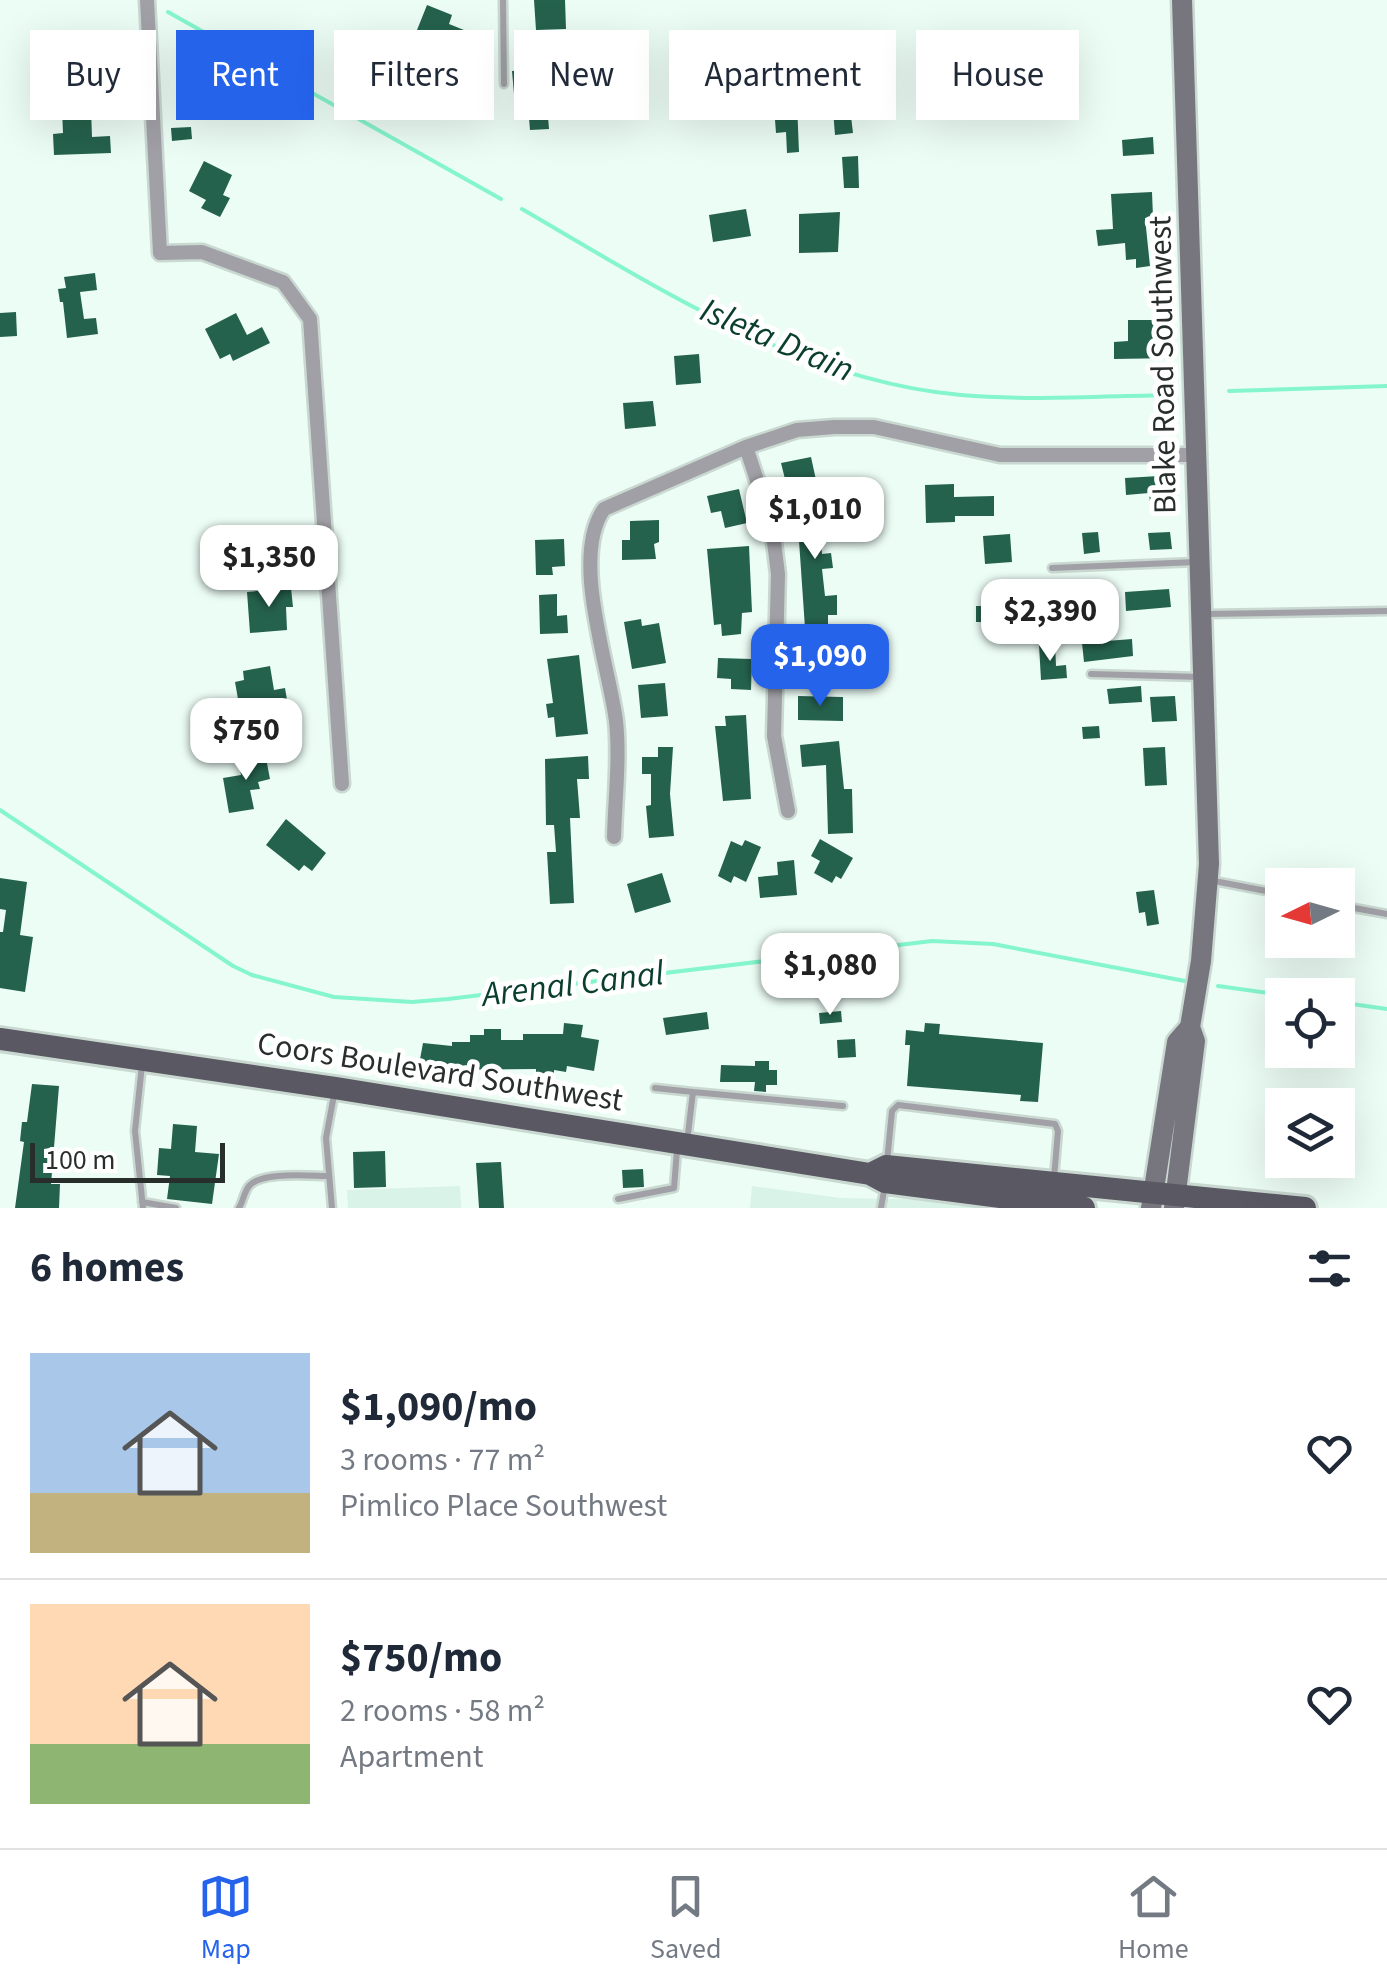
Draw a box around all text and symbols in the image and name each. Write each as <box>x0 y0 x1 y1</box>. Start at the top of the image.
chip: Buy <box>30 30 156 120</box>
chip: Rent <box>176 30 314 120</box>
chip: Filters <box>334 30 494 120</box>
chip: New <box>514 30 649 120</box>
chip: Apartment <box>669 30 896 120</box>
chip: House <box>916 30 1079 120</box>
street label: Blake Road Southwest <box>1137 215 1189 514</box>
water label: Isleta Drain <box>693 285 861 395</box>
pin: $1,010 <box>734 477 896 562</box>
text: $1,010 <box>768 486 862 532</box>
pin: $1,350 <box>188 525 350 610</box>
text: $1,350 <box>222 534 316 580</box>
pin: $2,390 <box>969 579 1131 664</box>
text: $2,390 <box>1003 588 1097 634</box>
pin: $1,090 <box>739 624 901 709</box>
text: $1,090 <box>773 633 867 679</box>
pin: $750 <box>187 698 305 783</box>
text: $750 <box>212 707 280 753</box>
north arrow <box>1265 868 1355 958</box>
map controls <box>1265 868 1355 1178</box>
pin: $1,080 <box>749 933 911 1018</box>
text: $1,080 <box>783 942 877 988</box>
water label: Arenal Canal <box>477 948 667 1020</box>
button: locate <box>1265 978 1355 1068</box>
street label: Coors Boulevard Southwest <box>254 1020 626 1124</box>
button: layers <box>1265 1088 1355 1178</box>
scale bar <box>30 1138 225 1182</box>
text: 100 m <box>45 1140 116 1180</box>
text: 6 homes <box>30 1238 184 1298</box>
icon: filters <box>1302 1241 1357 1296</box>
text: $1,090/mo <box>340 1377 537 1437</box>
icon: home <box>110 1393 230 1513</box>
icon: heart <box>1302 1426 1357 1481</box>
text: 3 rooms · 77 m² <box>340 1437 545 1483</box>
text: Pimlico Place Southwest <box>340 1483 667 1529</box>
text: $750/mo <box>340 1628 502 1688</box>
icon: home <box>110 1644 230 1764</box>
icon: heart <box>1302 1677 1357 1732</box>
text: 2 rooms · 58 m² <box>340 1688 545 1734</box>
text: Apartment <box>340 1734 483 1780</box>
tab: Map <box>198 1869 253 1969</box>
tab: Saved <box>650 1869 721 1969</box>
tab: Home <box>1118 1869 1189 1969</box>

